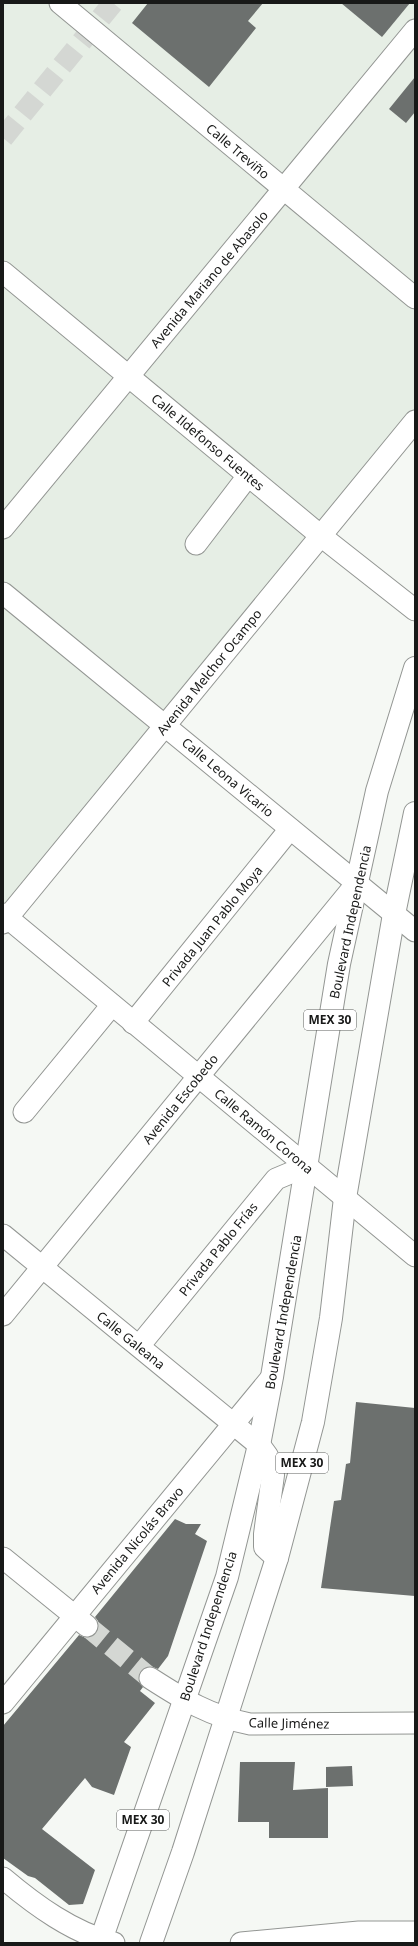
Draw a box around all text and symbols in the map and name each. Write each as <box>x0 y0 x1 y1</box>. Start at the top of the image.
street label: Calle Treviño <box>203 119 274 183</box>
street label: Avenida Mariano de Abasolo <box>146 206 272 352</box>
street label: Calle Ildefonso Fuentes <box>148 389 268 495</box>
street label: Avenida Melchor Ocampo <box>152 605 266 739</box>
street label: Calle Leona Vicario <box>178 733 278 821</box>
street label: Boulevard Independencia <box>325 844 375 1000</box>
street label: Privada Juan Pablo Moya <box>158 862 266 990</box>
road number: MEX 30 <box>304 1010 356 1030</box>
street label: Avenida Escobedo <box>138 1050 222 1148</box>
street label: Calle Ramón Corona <box>211 1084 317 1178</box>
street label: Privada Pablo Frías <box>175 1198 261 1300</box>
street label: Boulevard Independencia <box>261 1233 305 1391</box>
street label: Calle Galeana <box>93 1307 169 1373</box>
road number: MEX 30 <box>276 1453 328 1473</box>
street label: Avenida Nicolás Bravo <box>87 1482 187 1598</box>
street label: Boulevard Independencia <box>175 1549 241 1703</box>
street label: Calle Jiménez <box>249 1713 329 1733</box>
road number: MEX 30 <box>117 1810 169 1830</box>

